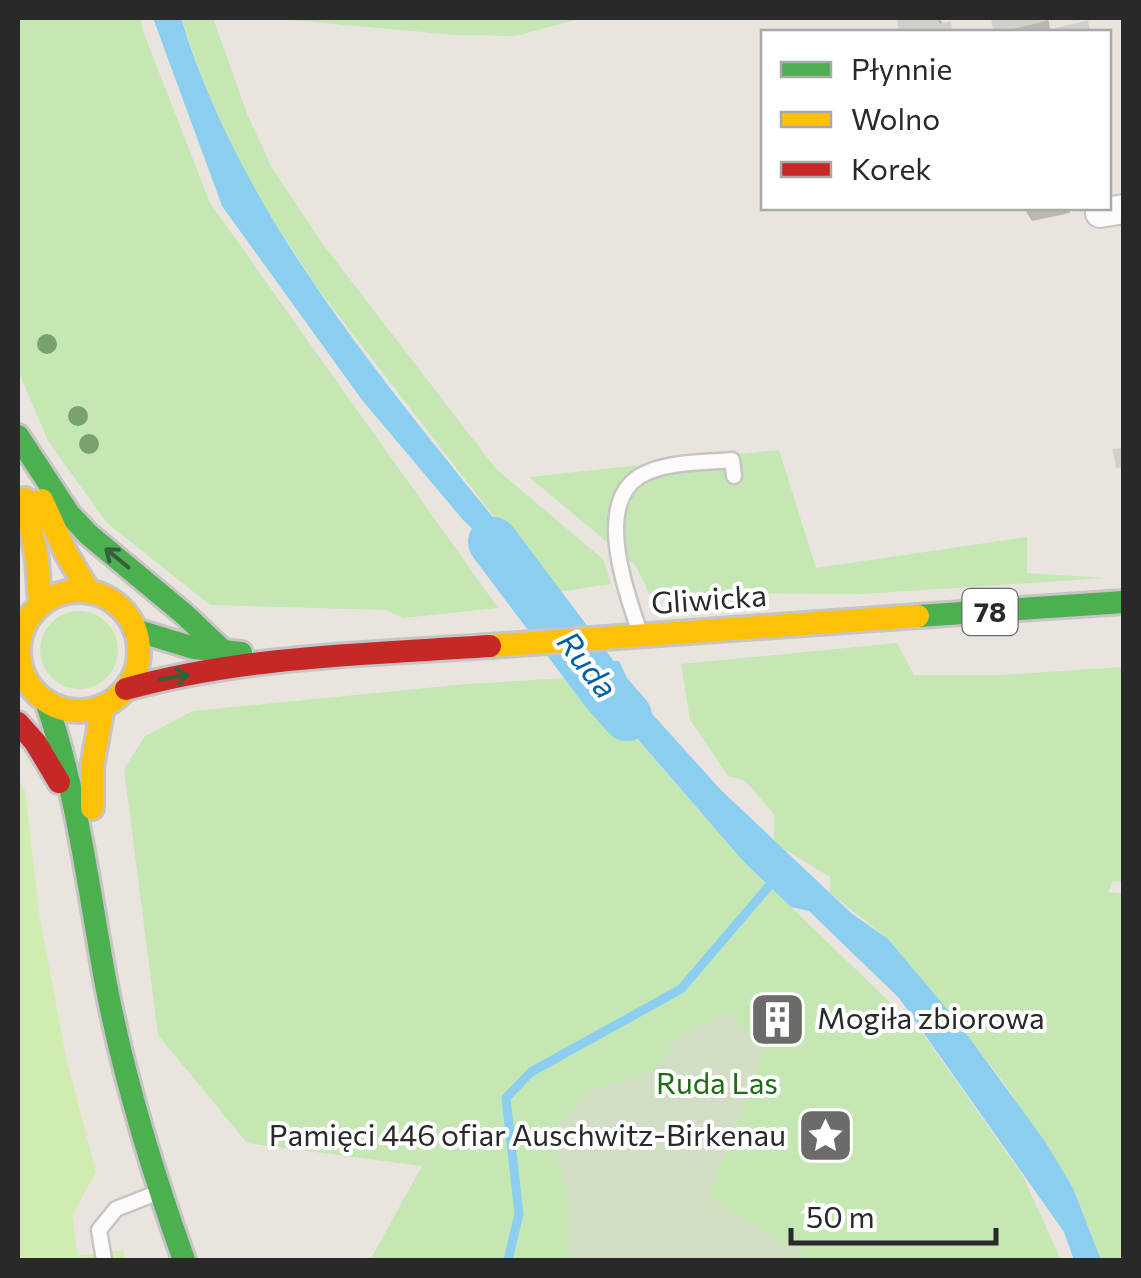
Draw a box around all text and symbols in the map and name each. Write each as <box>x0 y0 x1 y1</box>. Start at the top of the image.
legend <box>761 30 1111 210</box>
text: Płynnie <box>851 49 952 86</box>
text: Wolno <box>851 99 940 136</box>
text: Korek <box>851 149 932 186</box>
one-way arrow <box>105 547 131 569</box>
street label: Gliwicka <box>650 575 768 620</box>
road number: 78 <box>962 589 1018 635</box>
water label: Ruda <box>550 622 627 705</box>
one-way arrow <box>157 668 189 686</box>
building icon: Mogiła zbiorowa <box>748 989 808 1049</box>
place label: Mogiła zbiorowa <box>817 998 1045 1035</box>
park label: Ruda Las <box>656 1063 778 1100</box>
place icon: Pamięci 446 ofiar Auschwitz-Birkenau <box>795 1106 855 1166</box>
place label: Pamięci 446 ofiar Auschwitz-Birkenau <box>269 1115 786 1152</box>
scale bar <box>791 1183 996 1245</box>
text: 50 m <box>806 1197 875 1234</box>

